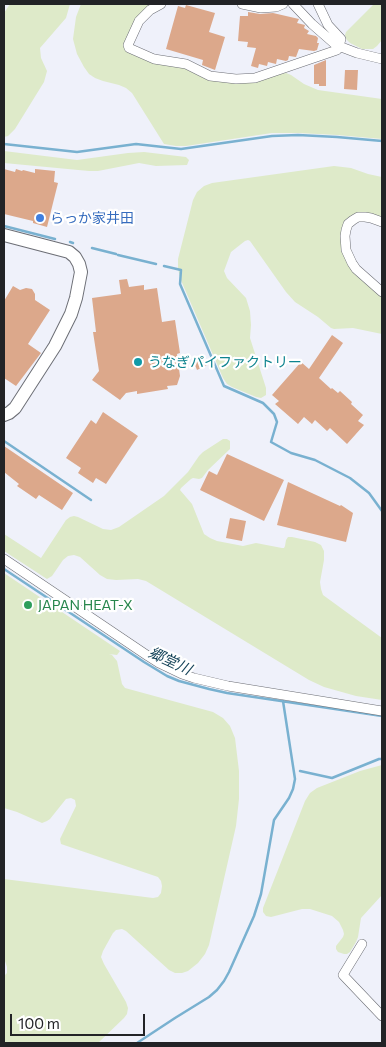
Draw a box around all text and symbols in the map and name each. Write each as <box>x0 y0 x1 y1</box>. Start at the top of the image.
place label: らっか家井田 <box>50 210 134 226</box>
marker: らっか家井田 <box>34 212 46 224</box>
place label: うなぎパイファクトリー <box>148 354 302 370</box>
marker: うなぎパイファクトリー <box>132 356 144 368</box>
place label: JAPAN HEAT-X <box>38 597 133 613</box>
marker: JAPAN HEAT-X <box>22 599 34 611</box>
water label: 郷堂川 <box>146 643 194 679</box>
scale bar <box>12 1004 148 1036</box>
text: 100 m <box>18 1014 60 1032</box>

